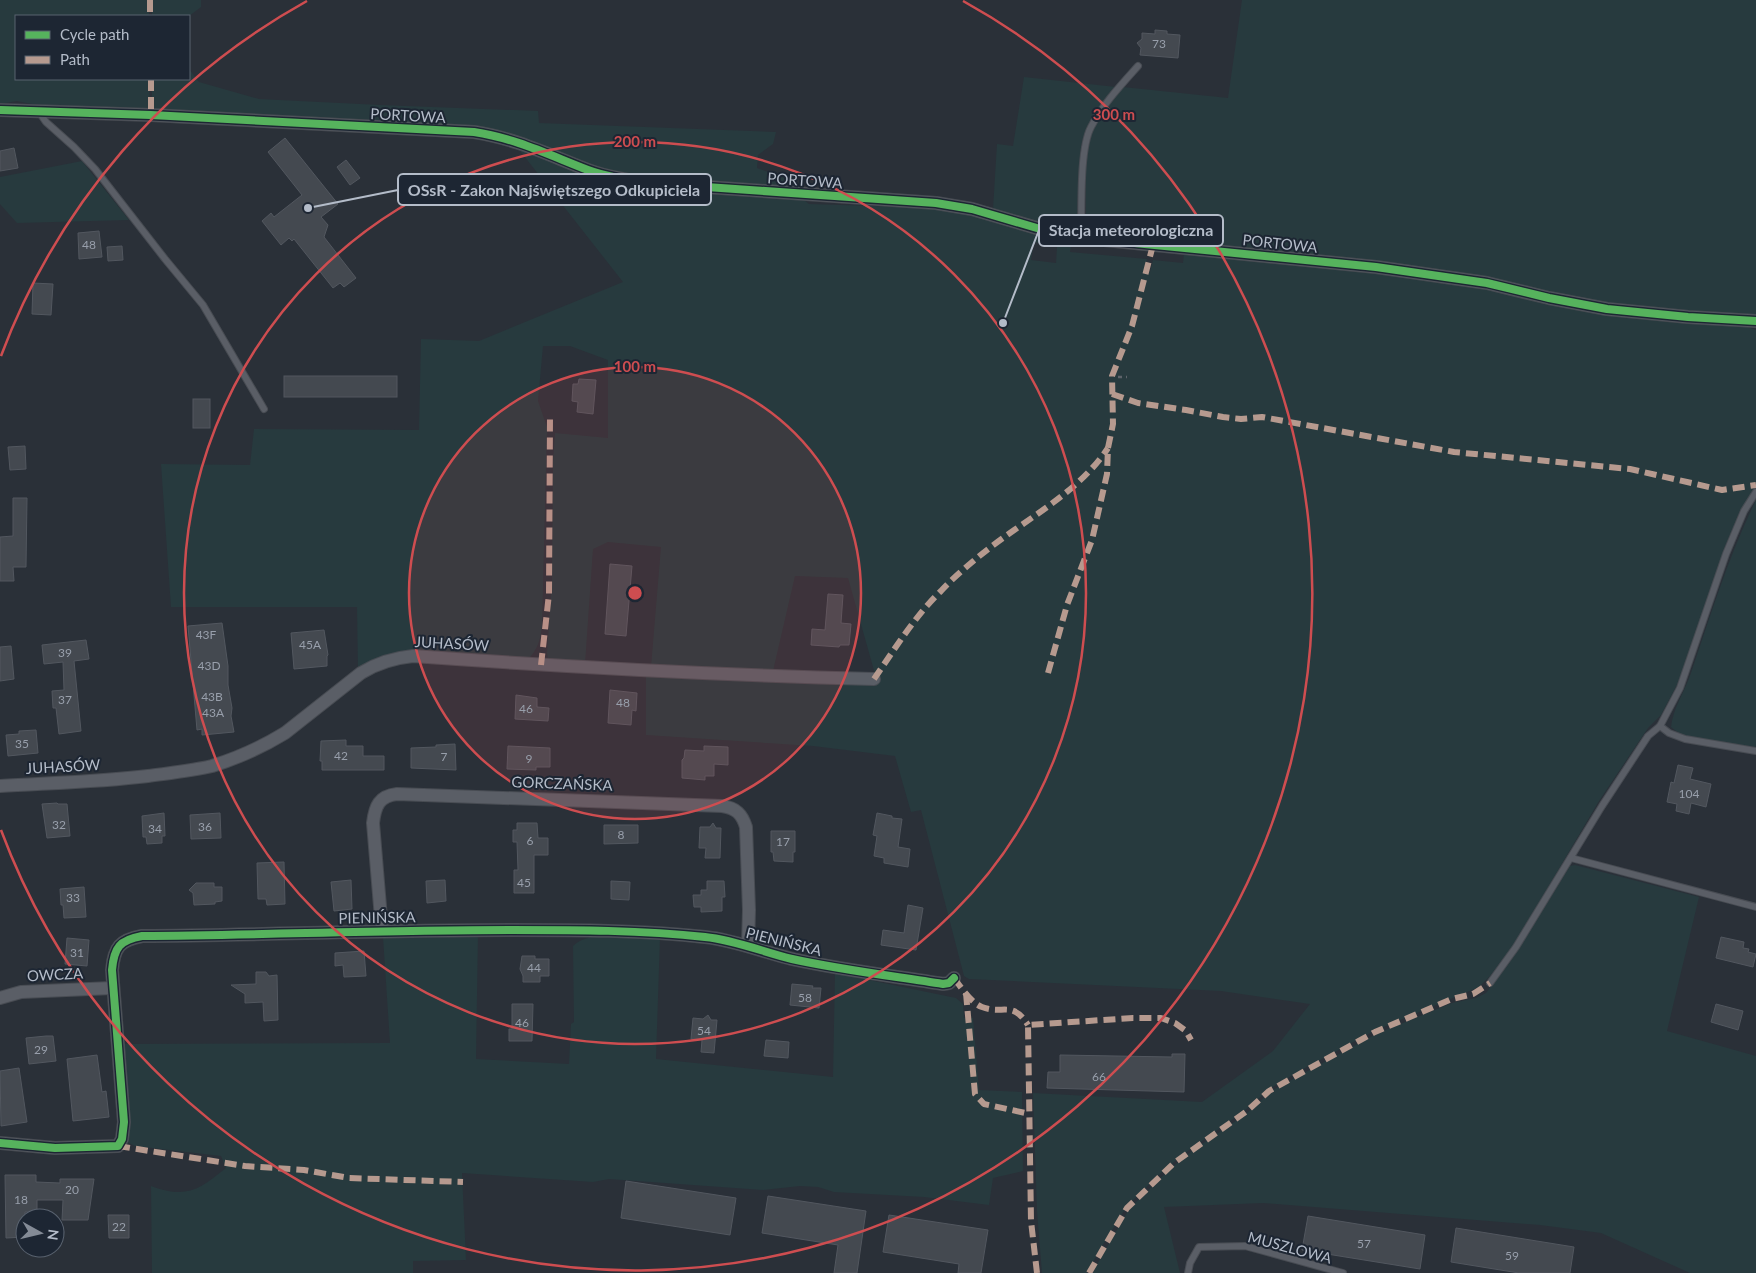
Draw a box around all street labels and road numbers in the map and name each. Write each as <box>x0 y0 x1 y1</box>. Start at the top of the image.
street label: PORTOWA <box>370 104 447 126</box>
street label: PORTOWA <box>767 168 844 192</box>
street label: PORTOWA <box>1242 230 1319 256</box>
street label: JUHASÓW <box>414 632 490 654</box>
street label: JUHASÓW <box>25 755 101 777</box>
street label: GORCZAŃSKA <box>511 772 614 794</box>
street label: PIENIŃSKA <box>338 907 417 927</box>
street label: PIENIŃSKA <box>744 923 824 959</box>
street label: OWCZA <box>26 963 84 984</box>
street label: MUSZLOWA <box>1246 1227 1335 1267</box>

